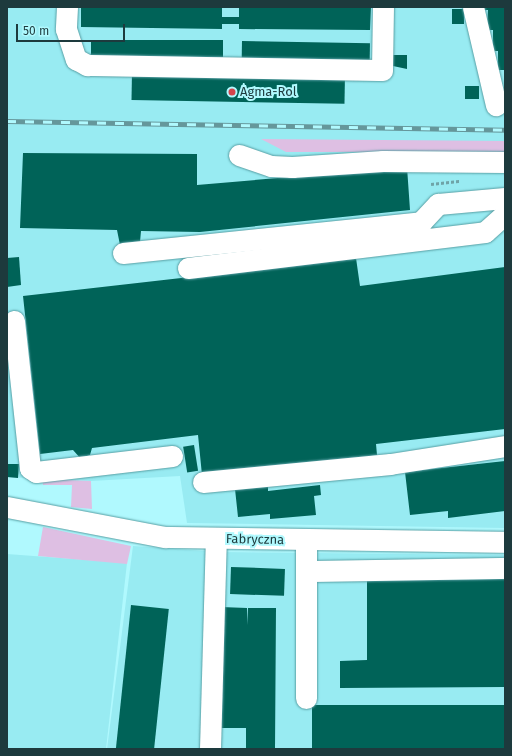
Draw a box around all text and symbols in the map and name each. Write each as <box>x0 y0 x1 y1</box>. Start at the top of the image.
scale bar <box>18 16 127 42</box>
text: 50 m <box>23 24 49 38</box>
place label: Agma-Rol <box>240 84 297 100</box>
marker: Agma-Rol <box>227 87 237 97</box>
street label: Fabryczna <box>226 532 284 548</box>

